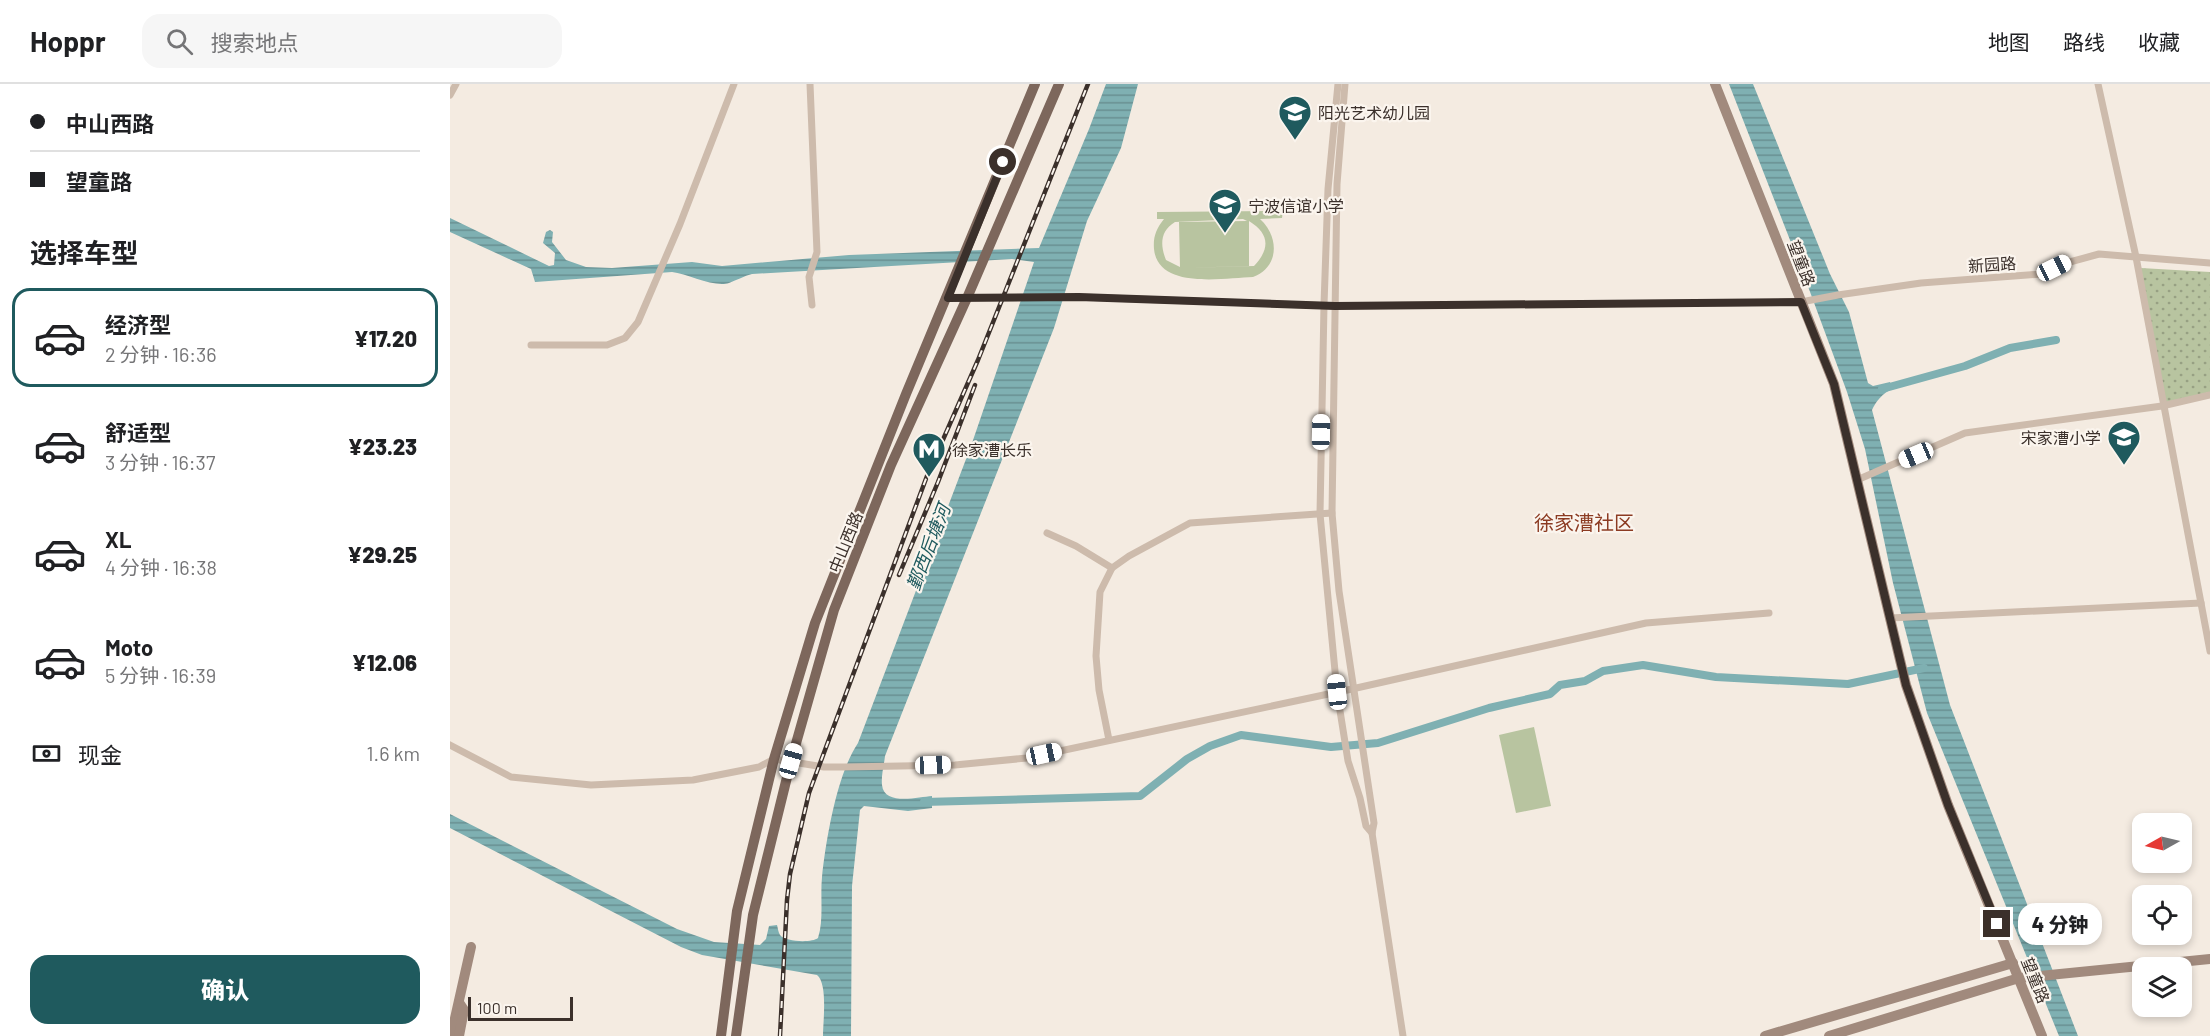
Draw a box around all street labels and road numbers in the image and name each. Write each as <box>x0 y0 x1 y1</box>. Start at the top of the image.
street label: 望童路 <box>1785 237 1819 289</box>
street label: 新园路 <box>1967 253 2017 275</box>
street label: 中山西路 <box>824 509 866 575</box>
street label: 望童路 <box>2018 954 2054 1006</box>

